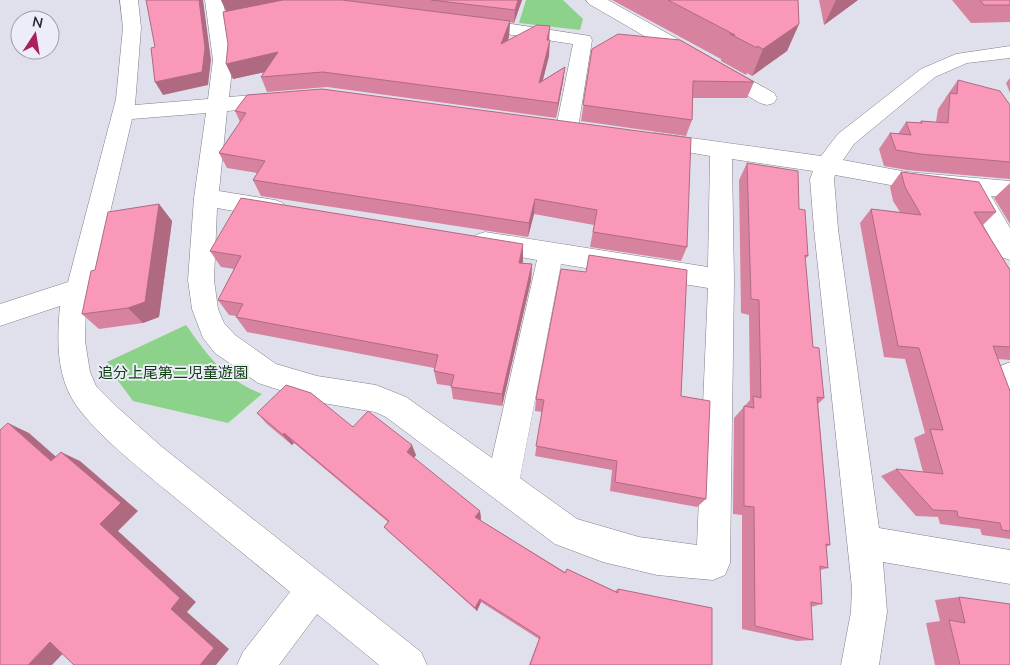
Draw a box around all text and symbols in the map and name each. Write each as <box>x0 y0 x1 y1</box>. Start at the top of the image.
north arrow <box>10 10 60 60</box>
text: N <box>31 12 45 32</box>
park label: 追分上尾第二児童遊園 <box>98 363 248 382</box>

